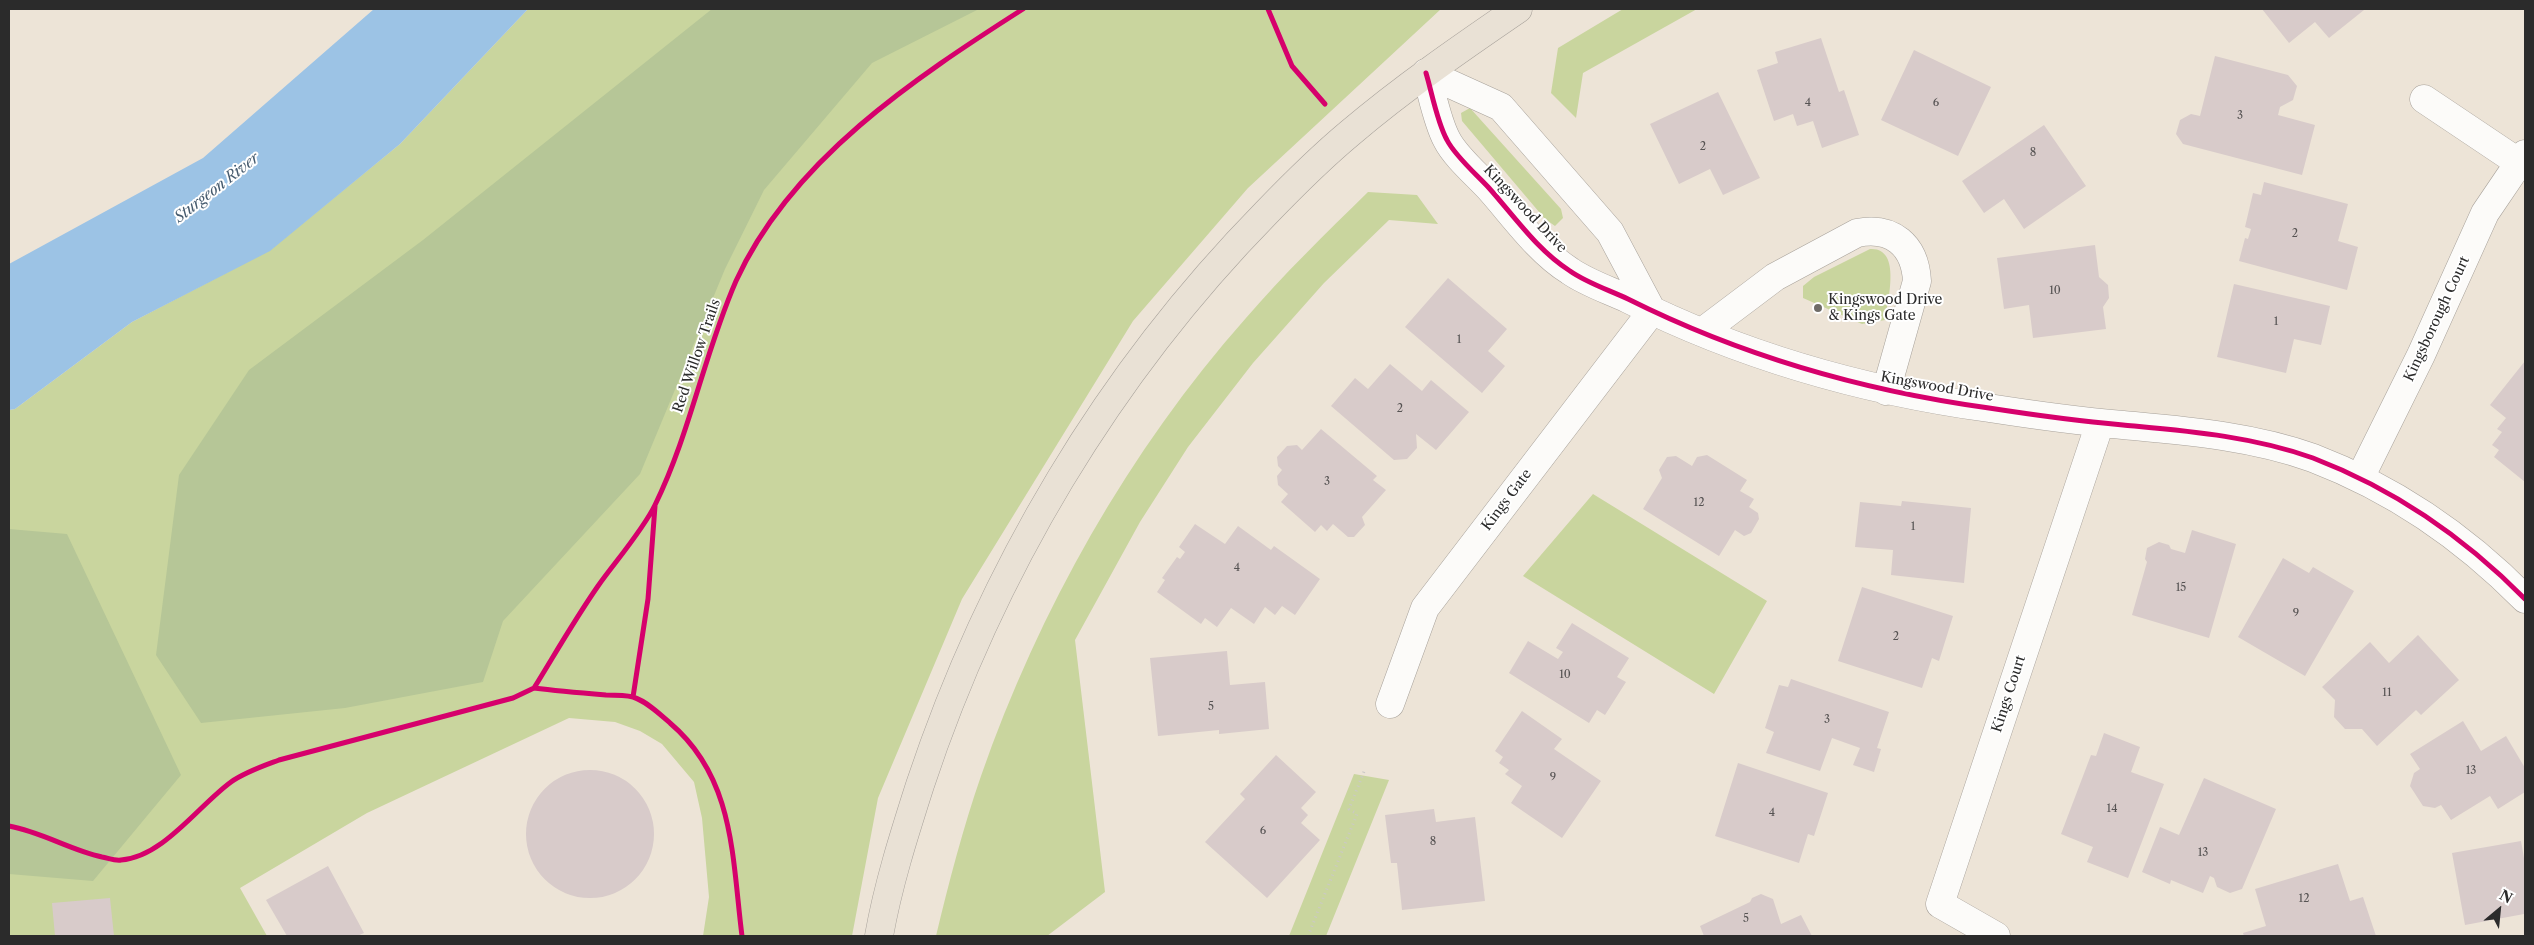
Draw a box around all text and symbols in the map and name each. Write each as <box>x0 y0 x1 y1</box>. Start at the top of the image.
house number: 4 <box>1805 96 1811 110</box>
house number: 6 <box>1933 96 1939 110</box>
house number: 3 <box>2237 109 2243 123</box>
house number: 2 <box>1700 140 1706 154</box>
house number: 8 <box>2030 146 2036 160</box>
water label: Sturgeon River <box>171 149 263 227</box>
street label: Kingswood Drive <box>1480 161 1570 257</box>
house number: 2 <box>2292 227 2298 241</box>
street label: Kingsborough Court <box>2401 254 2473 384</box>
house number: 10 <box>2049 284 2061 298</box>
place label: Kingswood Drive & Kings Gate <box>1828 292 1942 324</box>
street label: Red Willow Trails <box>670 297 724 415</box>
marker: Kingswood Drive & Kings Gate <box>1812 302 1824 314</box>
house number: 1 <box>2274 315 2278 329</box>
house number: 1 <box>1457 333 1461 347</box>
street label: Kingswood Drive <box>1879 369 1995 405</box>
house number: 2 <box>1397 402 1403 416</box>
street label: Kings Gate <box>1478 466 1536 534</box>
house number: 3 <box>1324 475 1330 489</box>
house number: 12 <box>1694 496 1704 510</box>
house number: 1 <box>1911 520 1915 534</box>
house number: 4 <box>1234 561 1240 575</box>
house number: 15 <box>2176 581 2186 595</box>
house number: 9 <box>2293 607 2299 621</box>
house number: 2 <box>1893 630 1899 644</box>
street label: Kings Court <box>1989 653 2029 735</box>
house number: 10 <box>1559 668 1571 682</box>
house number: 11 <box>2382 686 2392 700</box>
house number: 5 <box>1208 700 1214 714</box>
house number: 3 <box>1824 713 1830 727</box>
house number: 13 <box>2466 764 2476 778</box>
house number: 9 <box>1550 771 1556 785</box>
house number: 14 <box>2107 802 2117 816</box>
house number: 4 <box>1769 806 1775 820</box>
house number: 6 <box>1260 824 1266 838</box>
house number: 8 <box>1430 835 1436 849</box>
house number: 13 <box>2198 846 2208 860</box>
north arrow <box>2474 885 2524 935</box>
text: N <box>2496 886 2516 908</box>
house number: 12 <box>2299 892 2309 906</box>
house number: 5 <box>1743 912 1749 926</box>

